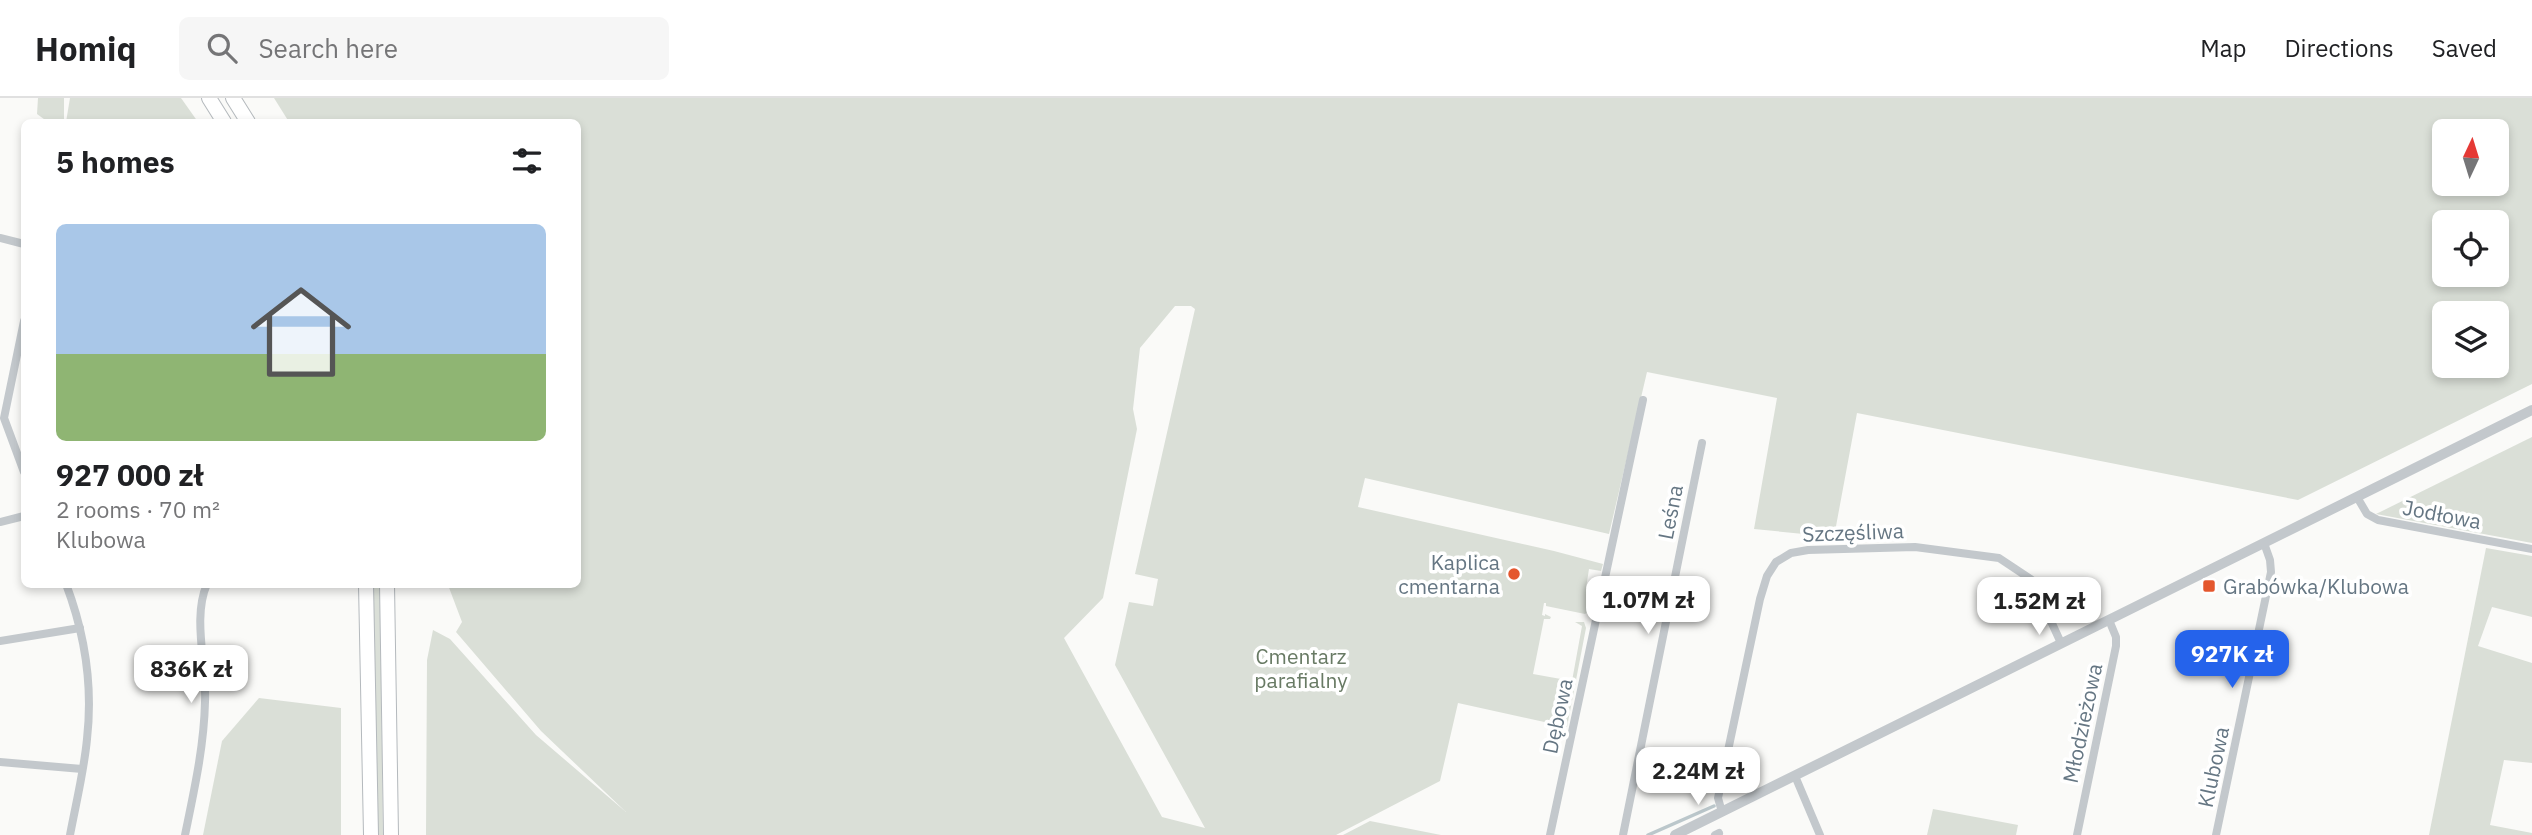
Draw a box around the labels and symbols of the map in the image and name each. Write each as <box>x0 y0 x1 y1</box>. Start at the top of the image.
north arrow <box>2432 119 2510 196</box>
street label: Leśna <box>1651 482 1689 542</box>
street label: Jodłowa <box>2400 493 2484 535</box>
street label: Szczęśliwa <box>1802 516 1904 548</box>
place label: Kaplica cmentarna <box>1398 548 1500 600</box>
marker: Kaplica cmentarna <box>1506 566 1522 582</box>
place label: Grabówka/Klubowa <box>2223 572 2409 600</box>
pin: 1.07M zł <box>1576 576 1720 636</box>
pin: 1.52M zł <box>1967 578 2111 637</box>
marker: Grabówka/Klubowa <box>2201 578 2217 594</box>
pin: 927K zł <box>2167 630 2297 690</box>
park label: Cmentarz parafialny <box>1254 642 1348 694</box>
pin: 836K zł <box>126 646 256 705</box>
street label: Młodzieżowa <box>2056 661 2108 785</box>
street label: Dębowa <box>1535 676 1579 756</box>
street label: Klubowa <box>2191 724 2235 810</box>
pin: 2.24M zł <box>1626 748 1770 807</box>

